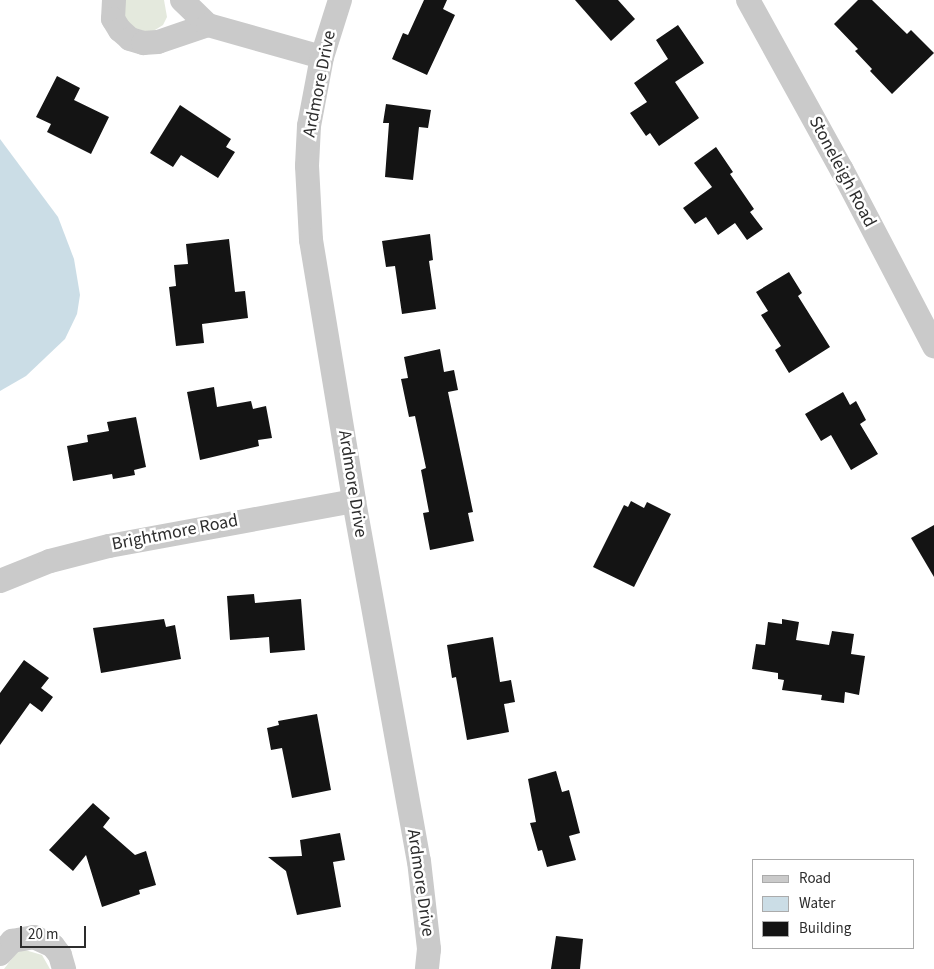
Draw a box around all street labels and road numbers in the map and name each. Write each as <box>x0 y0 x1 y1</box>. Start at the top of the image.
street label: Ardmore Drive <box>299 29 341 139</box>
street label: Stoneleigh Road <box>804 113 880 231</box>
street label: Ardmore Drive <box>333 429 371 539</box>
street label: Brightmore Road <box>110 510 240 556</box>
street label: Ardmore Drive <box>402 828 438 938</box>

